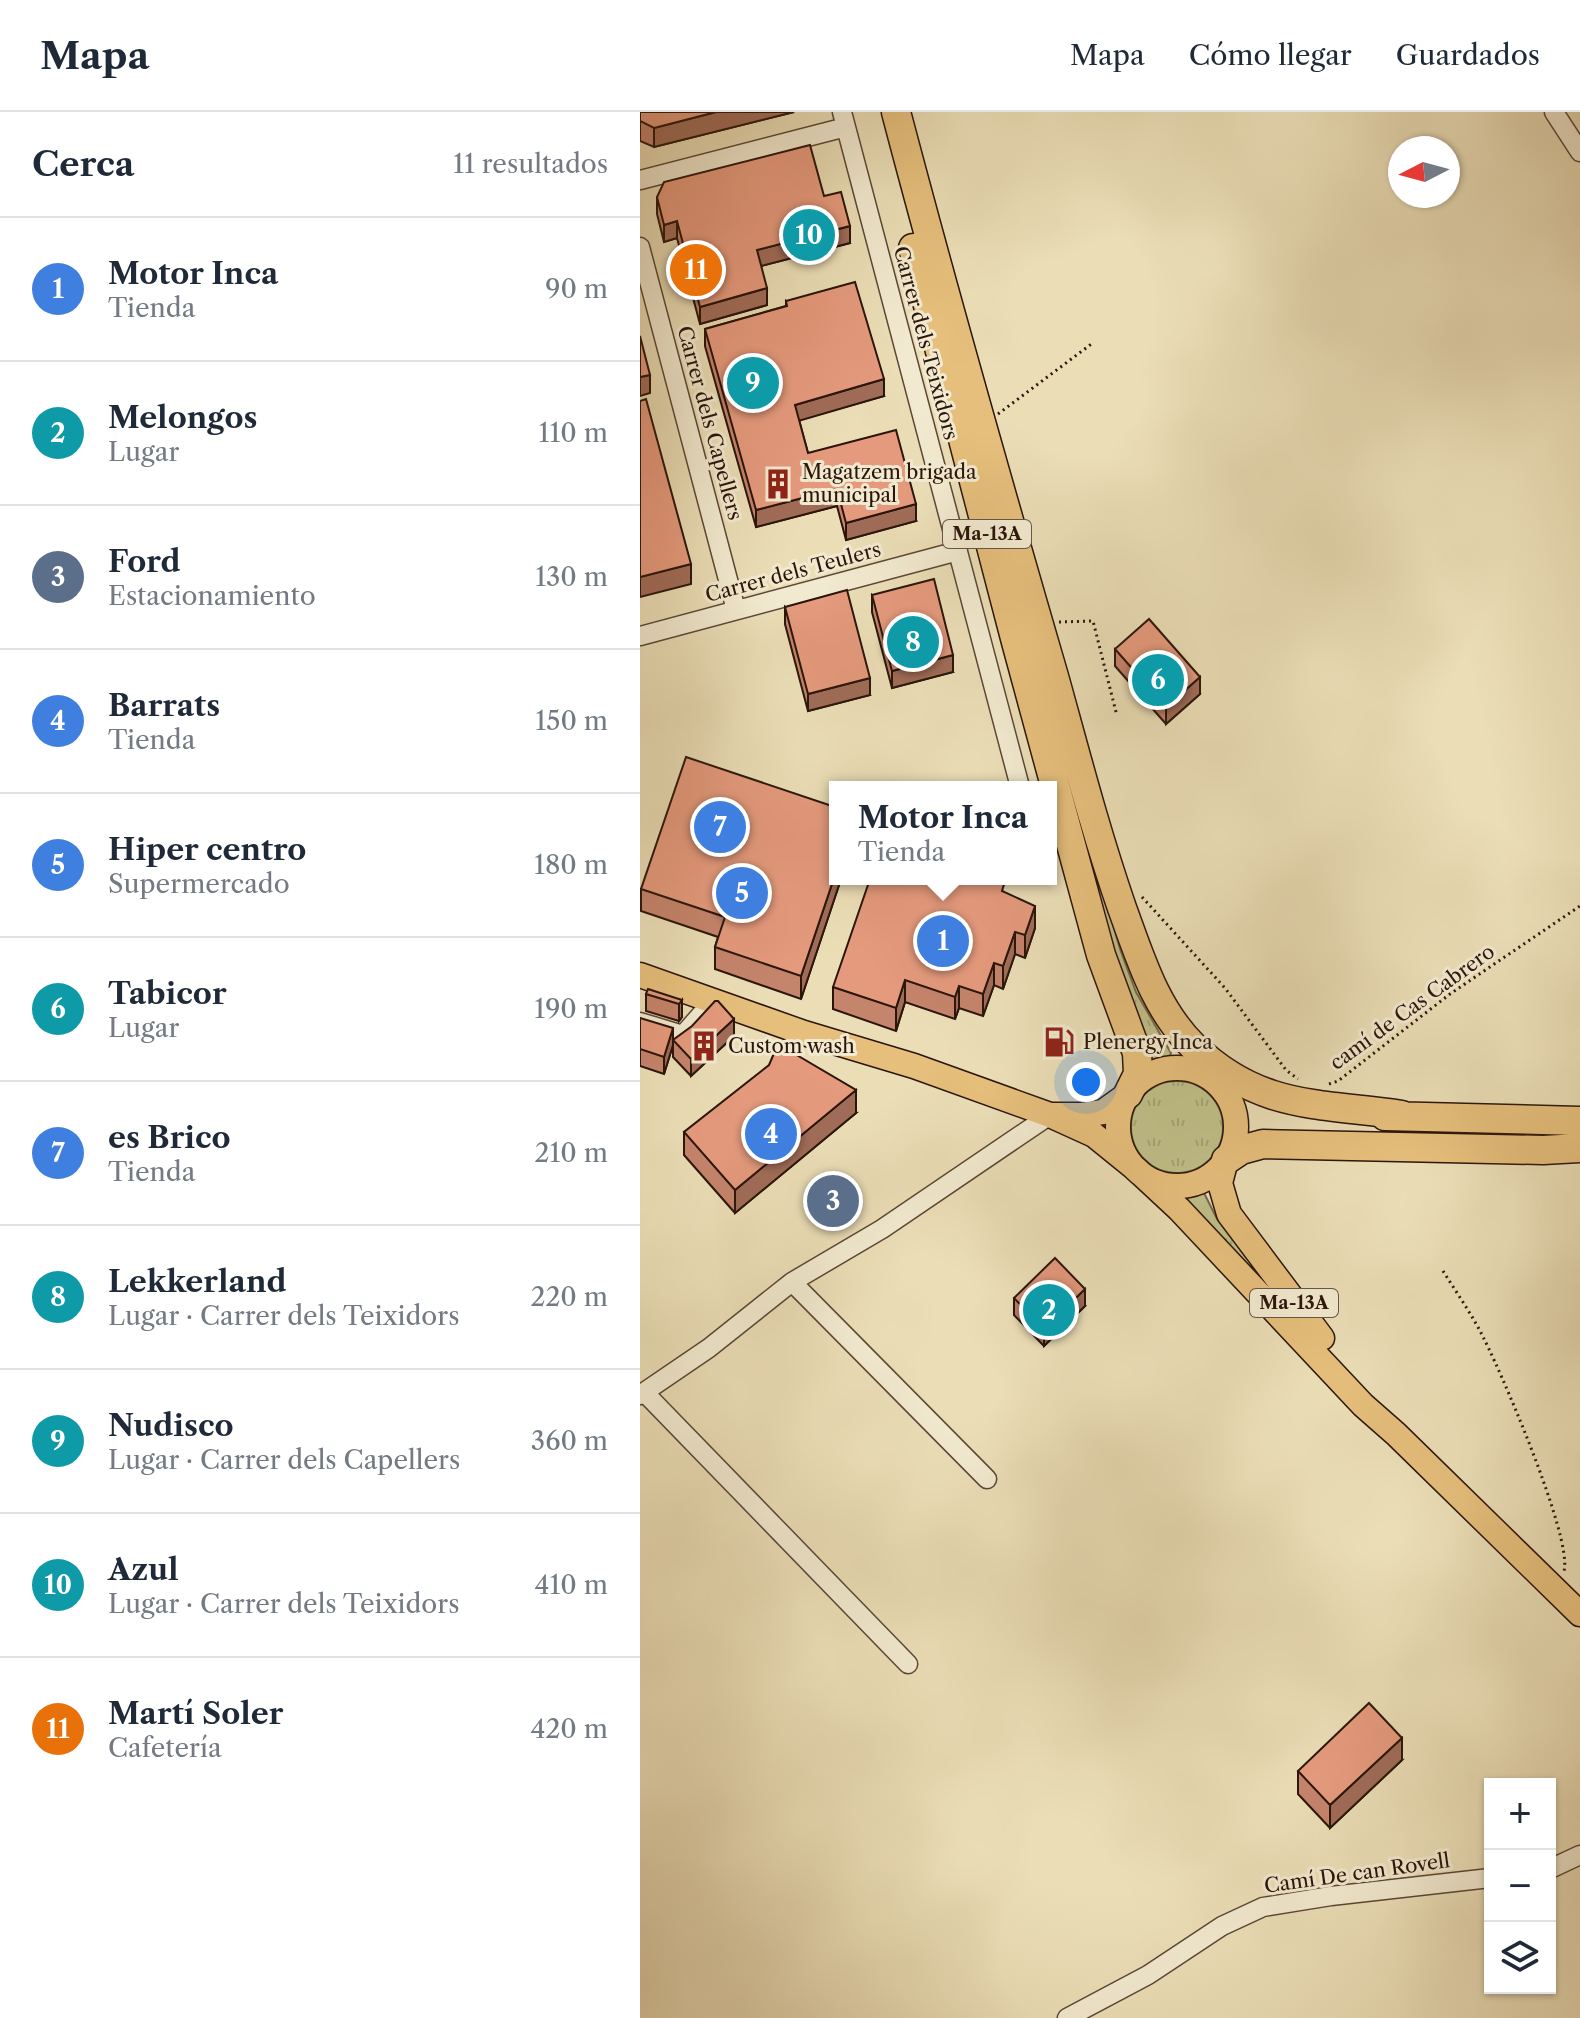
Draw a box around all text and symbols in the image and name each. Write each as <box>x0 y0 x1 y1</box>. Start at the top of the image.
text: Mapa <box>40 32 150 79</box>
text: Mapa <box>1070 38 1145 72</box>
text: Cómo llegar <box>1189 38 1352 72</box>
text: Guardados <box>1396 38 1540 72</box>
north arrow <box>1388 136 1460 208</box>
text: Cerca <box>32 143 134 185</box>
text: 11 resultados <box>453 148 608 180</box>
pin: 10 <box>783 205 835 265</box>
pin: 11 <box>670 240 722 300</box>
street label: Carrer dels Teixidors <box>889 243 963 443</box>
text: Motor Inca <box>108 255 278 292</box>
text: 1 <box>52 273 64 305</box>
text: 90 m <box>545 273 608 305</box>
text: Tienda <box>108 292 195 324</box>
street label: Carrer dels Capellers <box>673 323 747 523</box>
pin: 9 <box>727 353 779 413</box>
text: Melongos <box>108 399 257 436</box>
text: 2 <box>50 417 66 449</box>
text: 110 m <box>539 417 608 449</box>
text: Lugar <box>108 436 179 468</box>
place label: Magatzem brigada municipal <box>802 460 977 507</box>
building icon: Magatzem brigada municipal <box>761 467 795 501</box>
road number: Ma-13A <box>943 520 1031 548</box>
street label: Carrer dels Teulers <box>703 537 883 607</box>
text: Ford <box>108 543 181 580</box>
text: 3 <box>51 561 65 593</box>
text: 130 m <box>535 561 608 593</box>
text: Estacionamiento <box>108 580 316 612</box>
pin: 8 <box>887 612 939 672</box>
pin: 6 <box>1132 650 1184 710</box>
text: Barrats <box>108 687 220 724</box>
text: 4 <box>50 705 66 737</box>
text: 150 m <box>535 705 608 737</box>
text: Tienda <box>108 724 195 756</box>
popup <box>829 781 1057 885</box>
pin: 7 <box>694 797 746 857</box>
text: Motor Inca <box>858 799 1028 836</box>
text: Hiper centro <box>108 831 306 868</box>
text: Tienda <box>858 836 945 868</box>
text: 5 <box>51 849 65 881</box>
text: 180 m <box>534 849 608 881</box>
pin: 5 <box>716 863 768 923</box>
text: Supermercado <box>108 868 290 900</box>
pin: 1 <box>917 911 969 971</box>
street label: camí de Cas Cabrero <box>1325 939 1499 1075</box>
text: Tabicor <box>108 975 227 1012</box>
text: 6 <box>50 993 66 1025</box>
text: 190 m <box>534 993 608 1025</box>
text: Lugar <box>108 1012 179 1044</box>
fuel station icon: Plenergy Inca <box>1042 1025 1076 1059</box>
building icon: Custom wash <box>687 1029 721 1063</box>
place label: Plenergy Inca <box>1083 1030 1213 1054</box>
place label: Custom wash <box>728 1034 855 1058</box>
your location <box>1066 1062 1106 1102</box>
pin: 4 <box>745 1104 797 1164</box>
text: es Brico <box>108 1119 231 1156</box>
text: 7 <box>51 1137 65 1169</box>
text: 210 m <box>535 1137 608 1169</box>
text: Tienda <box>108 1156 195 1188</box>
pin: 3 <box>807 1171 859 1231</box>
text: Lekkerland <box>108 1263 286 1300</box>
pin: 2 <box>1023 1280 1075 1340</box>
text: 8 <box>50 1281 66 1313</box>
text: 220 m <box>530 1281 608 1313</box>
road number: Ma-13A <box>1250 1289 1338 1317</box>
text: Lugar · Carrer dels Teixidors <box>108 1300 460 1332</box>
text: Nudisco <box>108 1407 234 1444</box>
text: 9 <box>50 1425 66 1457</box>
text: 360 m <box>531 1425 608 1457</box>
text: Lugar · Carrer dels Capellers <box>108 1444 460 1476</box>
text: Azul <box>108 1551 179 1588</box>
text: 10 <box>44 1569 72 1601</box>
text: 410 m <box>534 1569 608 1601</box>
text: Lugar · Carrer dels Teixidors <box>108 1588 460 1620</box>
text: Martí Soler <box>108 1695 283 1732</box>
text: 11 <box>46 1713 70 1745</box>
text: 420 m <box>530 1713 608 1745</box>
text: Cafetería <box>108 1732 222 1764</box>
map controls <box>1484 1778 1556 1994</box>
button: + <box>1484 1778 1556 1850</box>
street label: Camí De can Rovell <box>1263 1848 1451 1898</box>
button: − <box>1484 1850 1556 1922</box>
button: layers <box>1484 1922 1556 1994</box>

